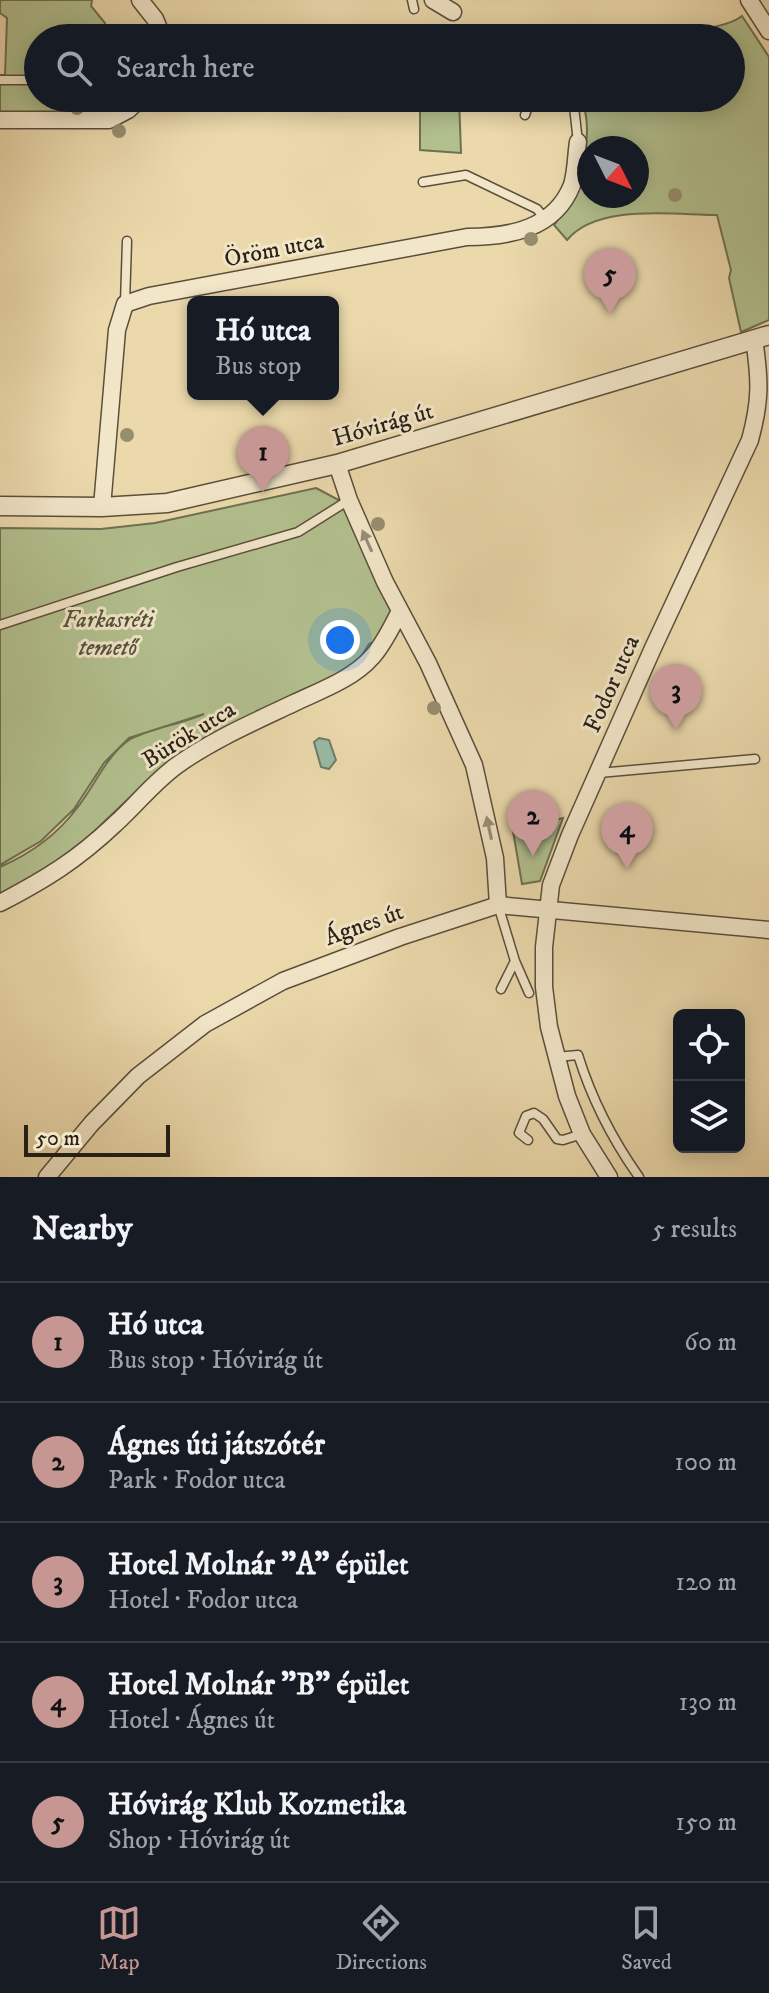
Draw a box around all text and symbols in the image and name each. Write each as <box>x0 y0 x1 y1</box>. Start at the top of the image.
search box <box>24 24 745 112</box>
icon: search <box>52 46 96 90</box>
text: Search here <box>116 50 255 87</box>
north arrow <box>577 136 649 208</box>
street label: Öröm utca <box>222 226 327 274</box>
pin: 5 <box>584 248 636 314</box>
popup <box>187 296 339 400</box>
text: Hó utca <box>215 313 311 350</box>
text: Bus stop <box>215 350 301 383</box>
street label: Hóvirág út <box>329 396 437 454</box>
pin: 1 <box>237 426 289 492</box>
one-way arrow <box>360 529 373 552</box>
park label: Farkasréti temető <box>62 605 155 663</box>
your location <box>320 620 360 660</box>
street label: Fodor utca <box>577 630 647 737</box>
pin: 3 <box>650 664 702 730</box>
street label: Bürök utca <box>137 694 242 775</box>
pin: 2 <box>507 790 559 856</box>
pin: 4 <box>601 803 653 869</box>
one-way arrow <box>482 815 495 840</box>
street label: Ágnes út <box>320 896 408 953</box>
map controls <box>673 1009 745 1153</box>
button: locate <box>673 1009 745 1081</box>
button: layers <box>673 1081 745 1153</box>
scale bar <box>24 1121 170 1157</box>
text: 50 m <box>36 1125 80 1152</box>
text: Nearby <box>32 1208 133 1250</box>
text: 5 results <box>652 1213 737 1246</box>
text: Hó utca <box>108 1307 204 1344</box>
text: 1 <box>53 1326 63 1359</box>
text: 60 m <box>684 1326 737 1359</box>
text: Bus stop · Hóvirág út <box>108 1344 323 1377</box>
text: Ágnes úti játszótér <box>108 1427 325 1464</box>
text: 2 <box>52 1446 64 1479</box>
text: 100 m <box>674 1446 737 1479</box>
text: Park · Fodor utca <box>108 1464 286 1497</box>
text: Hotel Molnár "A" épület <box>108 1547 409 1584</box>
text: 3 <box>53 1566 63 1599</box>
text: 120 m <box>676 1566 737 1599</box>
text: Hotel · Fodor utca <box>108 1584 298 1617</box>
text: Hotel Molnár "B" épület <box>108 1667 409 1704</box>
text: 4 <box>51 1686 65 1719</box>
text: 130 m <box>679 1686 737 1719</box>
text: Hotel · Ágnes út <box>108 1704 275 1737</box>
text: Hóvirág Klub Kozmetika <box>108 1787 406 1824</box>
text: 5 <box>52 1806 64 1839</box>
text: 150 m <box>676 1806 737 1839</box>
text: Shop · Hóvirág út <box>108 1824 290 1857</box>
tab: Map <box>97 1901 141 1976</box>
tab: Directions <box>336 1901 427 1976</box>
tab: Saved <box>621 1901 672 1976</box>

